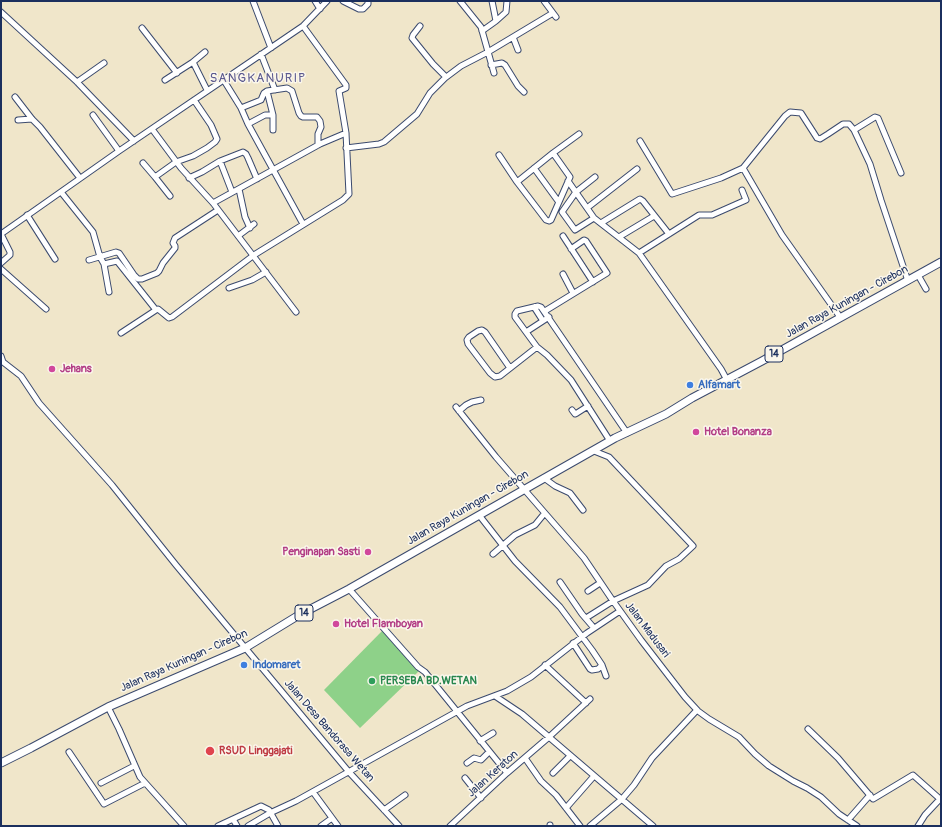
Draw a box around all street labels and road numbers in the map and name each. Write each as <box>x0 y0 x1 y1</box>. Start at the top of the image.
street label: Jalan Raya Kuningan - Cirebon <box>784 263 910 341</box>
road number: 14 <box>765 346 783 362</box>
street label: Jalan Raya Kuningan - Cirebon <box>405 468 531 548</box>
street label: Jalan Madusari <box>622 600 672 660</box>
road number: 14 <box>295 605 313 621</box>
street label: Jalan Raya Kuningan - Cirebon <box>118 627 250 695</box>
street label: Jalan Desa Bandorasa Wetan <box>281 677 377 785</box>
street label: Jalan Keraton <box>465 748 521 800</box>

